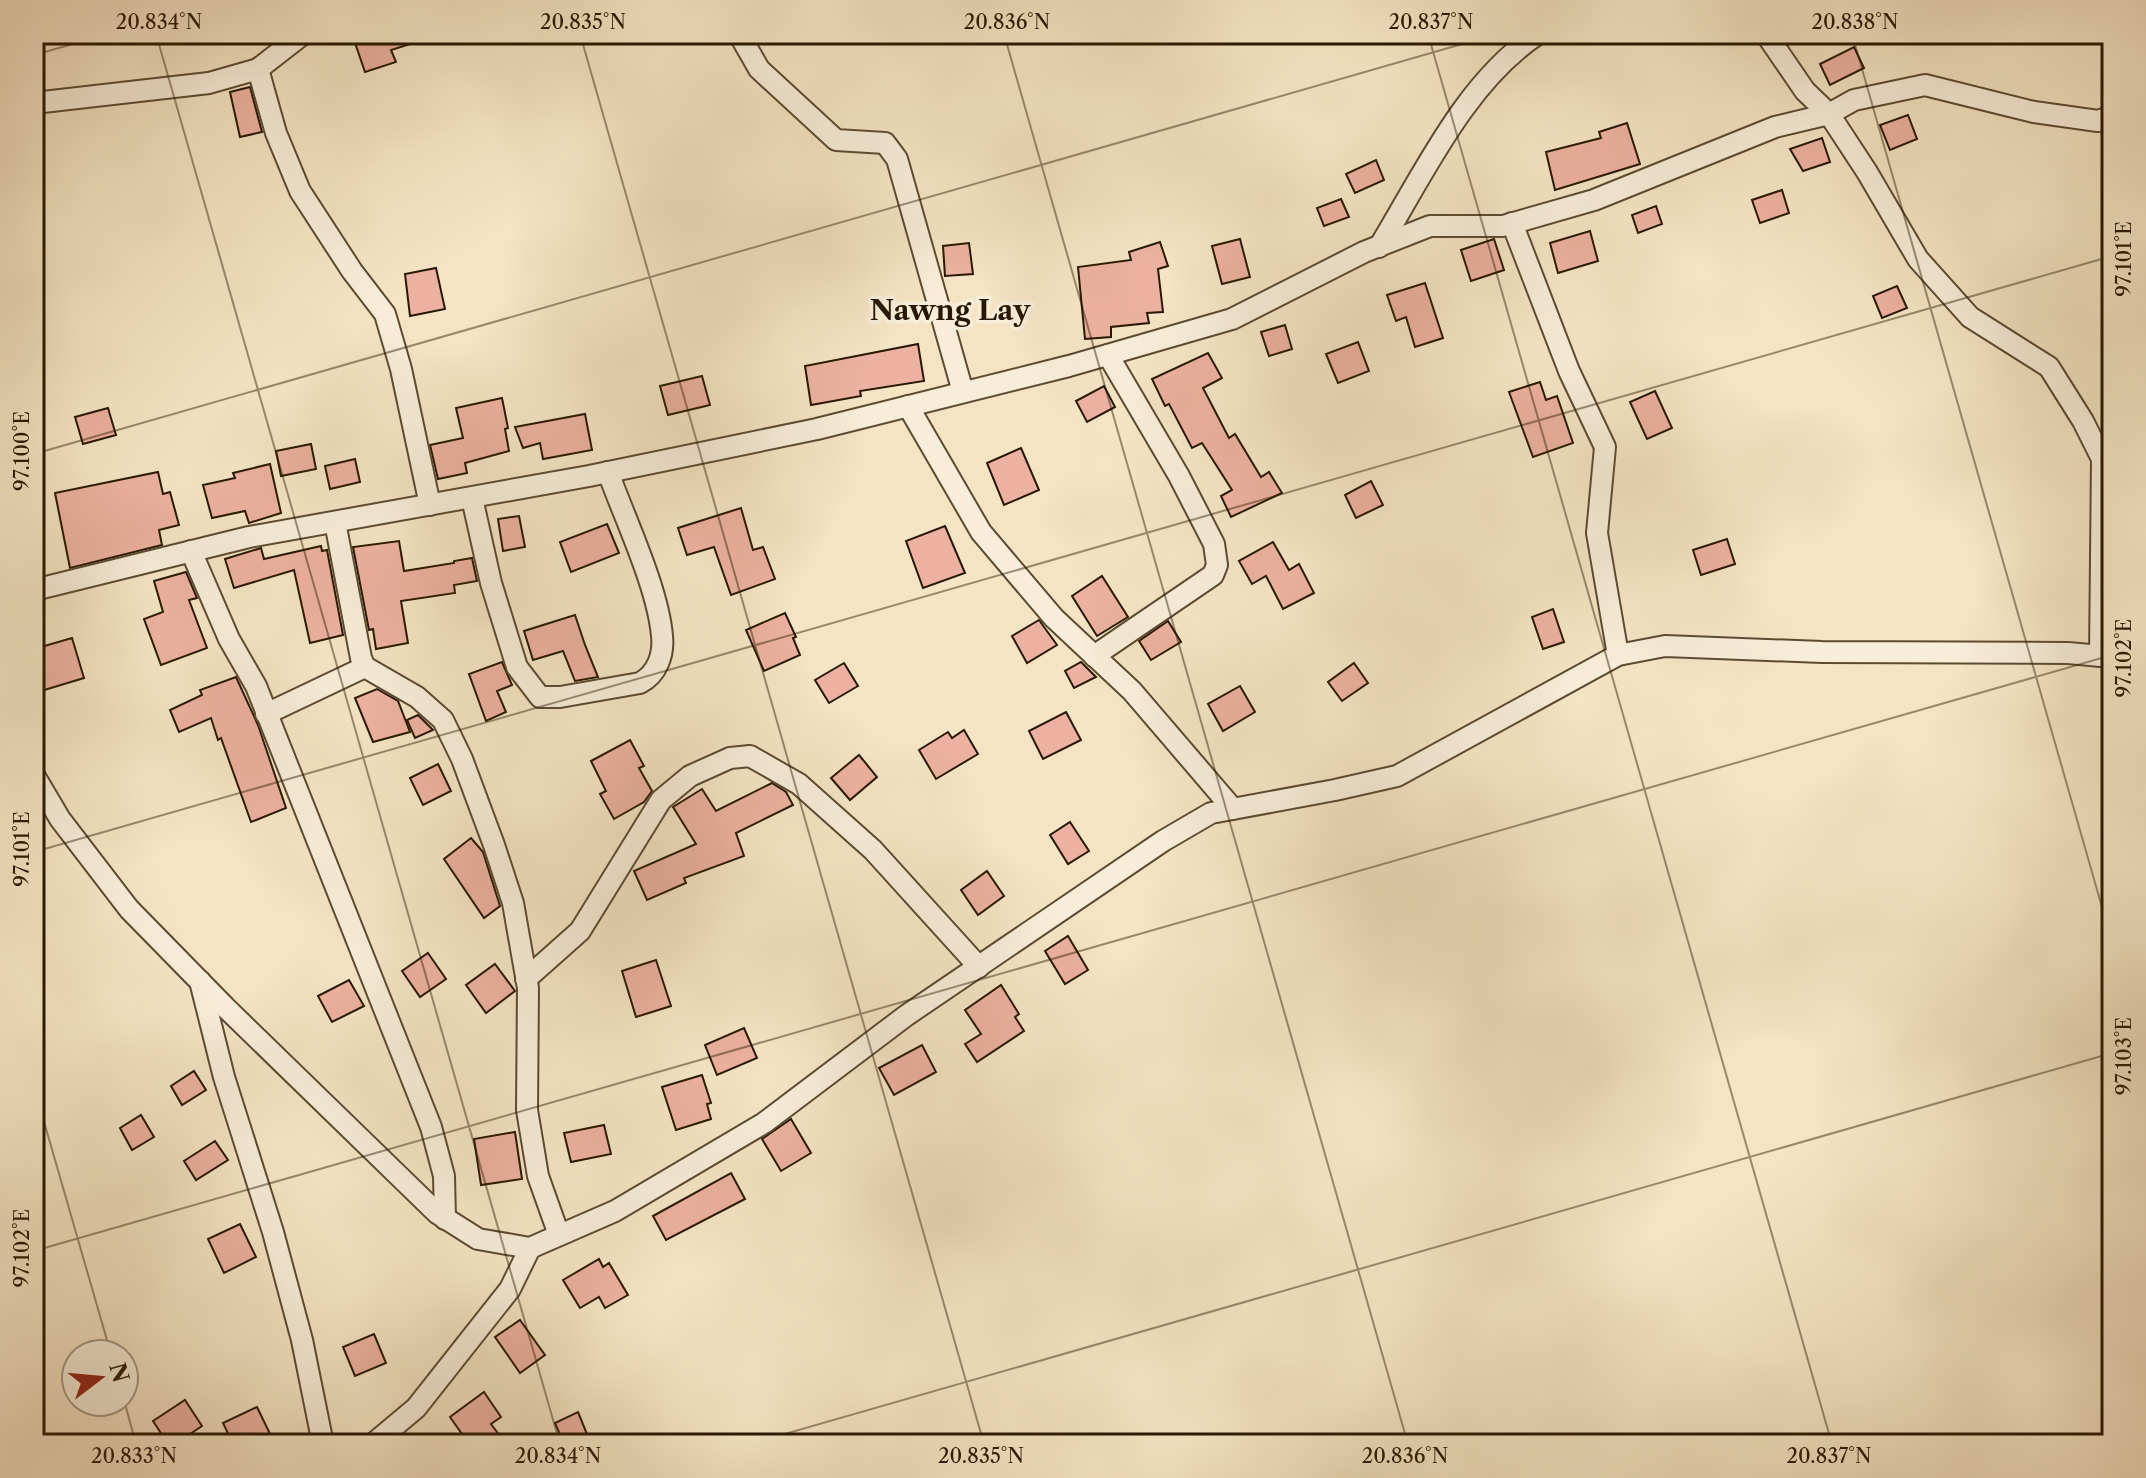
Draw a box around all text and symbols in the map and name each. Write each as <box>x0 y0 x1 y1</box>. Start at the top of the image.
text: 20.834°N <box>116 10 202 34</box>
text: 20.835°N <box>540 10 626 34</box>
text: 20.836°N <box>964 10 1050 34</box>
text: 20.837°N <box>1389 10 1473 34</box>
text: 20.838°N <box>1812 10 1898 34</box>
text: 97.101°E <box>2112 221 2136 297</box>
district label: Nawng Lay <box>870 293 1031 327</box>
text: 97.100°E <box>10 411 34 491</box>
text: 97.102°E <box>2112 619 2136 697</box>
text: 97.101°E <box>10 811 34 887</box>
text: 97.103°E <box>2112 1017 2136 1095</box>
text: 97.102°E <box>10 1209 34 1287</box>
north arrow <box>60 1338 140 1418</box>
text: N <box>103 1360 134 1386</box>
text: 20.833°N <box>91 1444 177 1468</box>
text: 20.834°N <box>515 1444 601 1468</box>
text: 20.835°N <box>938 1444 1024 1468</box>
text: 20.836°N <box>1362 1444 1448 1468</box>
text: 20.837°N <box>1787 1444 1871 1468</box>

